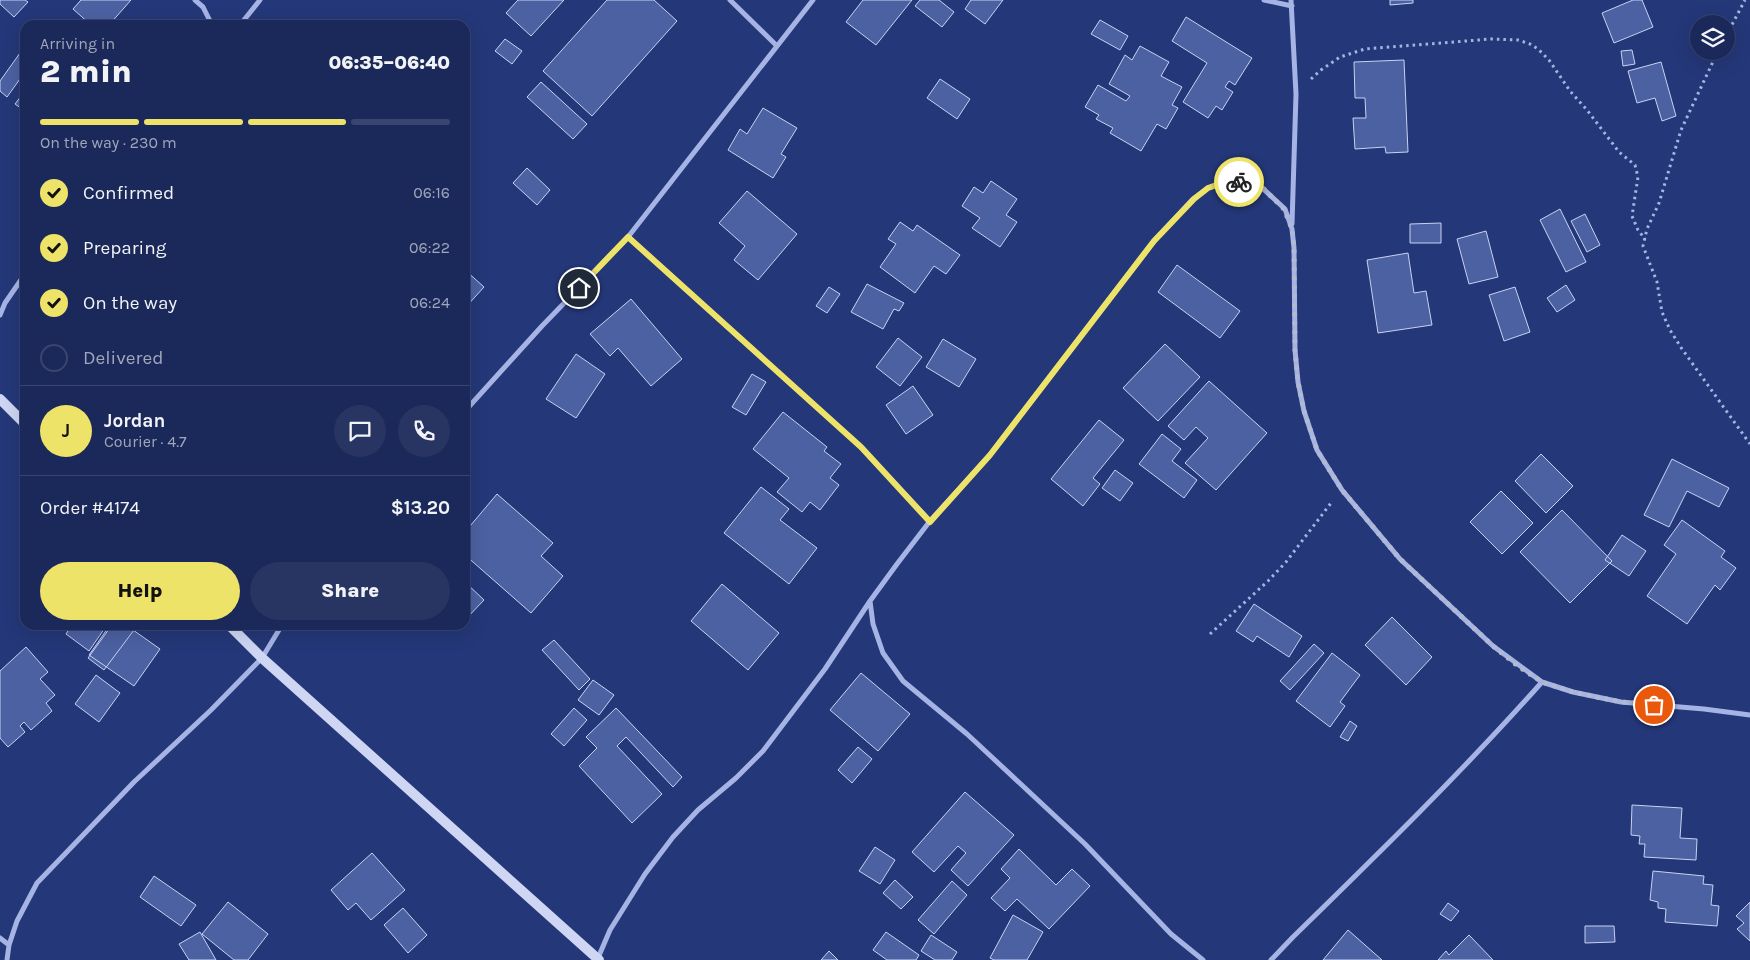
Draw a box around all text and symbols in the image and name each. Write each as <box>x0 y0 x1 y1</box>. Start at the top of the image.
map controls <box>1690 15 1735 60</box>
button: layers <box>1690 15 1735 60</box>
text: Arriving in <box>40 34 115 53</box>
text: 06:35–06:40 <box>328 52 450 74</box>
text: 2 min <box>40 53 132 90</box>
text: On the way · 230 m <box>40 133 177 152</box>
courier <box>1214 157 1264 207</box>
icon: bike <box>1225 168 1253 196</box>
icon: check <box>40 179 68 207</box>
text: Confirmed <box>83 182 174 204</box>
text: 06:16 <box>413 183 450 202</box>
icon: check <box>40 234 68 262</box>
text: Preparing <box>83 237 166 259</box>
text: 06:22 <box>409 238 450 257</box>
pin <box>558 267 600 309</box>
icon: home <box>565 274 593 302</box>
icon: check <box>40 289 68 317</box>
text: On the way <box>83 292 177 314</box>
text: 06:24 <box>409 293 450 312</box>
text: Delivered <box>83 347 163 369</box>
button: chat <box>334 405 386 457</box>
button: phone <box>398 405 450 457</box>
text: Jordan <box>104 410 165 432</box>
text: J <box>62 420 70 442</box>
text: Courier · 4.7 <box>104 432 187 451</box>
text: Order #4174 <box>40 497 140 519</box>
text: $13.20 <box>391 497 450 519</box>
button: Help <box>40 562 240 620</box>
button: Share <box>250 562 450 620</box>
pin <box>1633 684 1675 726</box>
icon: bag <box>1640 691 1668 719</box>

